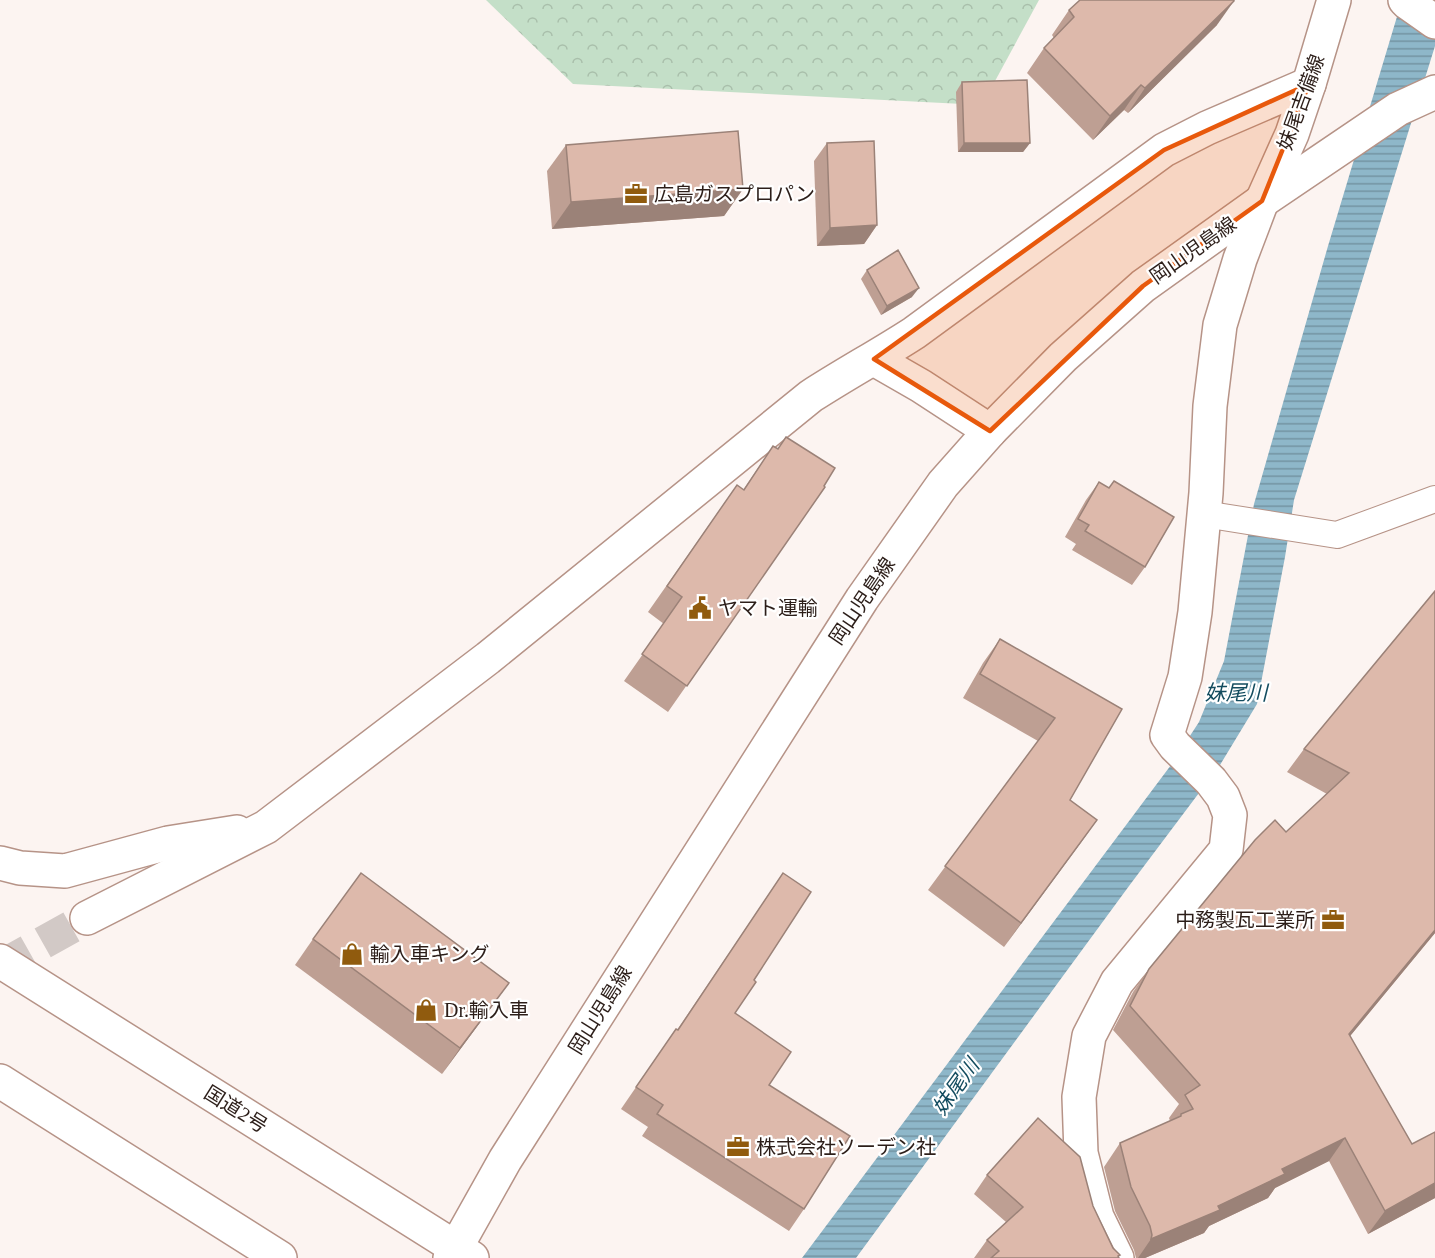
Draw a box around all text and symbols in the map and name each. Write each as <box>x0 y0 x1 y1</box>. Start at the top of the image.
street label: 妹尾吉備線 <box>1274 51 1328 153</box>
office icon: 広島ガスプロパン <box>623 181 649 207</box>
place label: 広島ガスプロパン <box>654 183 815 205</box>
street label: 岡山児島線 <box>1146 212 1240 288</box>
street label: 岡山児島線 <box>825 553 899 649</box>
public building icon: ヤマト運輸 <box>687 595 713 621</box>
place label: ヤマト運輸 <box>718 597 818 619</box>
water label: 妹尾川 <box>1205 681 1269 705</box>
office icon: 中務製瓦工業所 <box>1320 907 1346 933</box>
place label: 中務製瓦工業所 <box>1175 909 1315 931</box>
shop icon: 輸入車キング <box>339 941 365 967</box>
place label: 輸入車キング <box>370 943 489 965</box>
street label: 岡山児島線 <box>564 962 636 1058</box>
shop icon: Dr.輸入車 <box>413 997 439 1023</box>
place label: Dr.輸入車 <box>444 999 529 1021</box>
water label: 妹尾川 <box>928 1053 985 1120</box>
street label: 国道2号 <box>200 1081 272 1137</box>
office icon: 株式会社ソーデン社 <box>725 1134 751 1160</box>
place label: 株式会社ソーデン社 <box>756 1136 936 1158</box>

